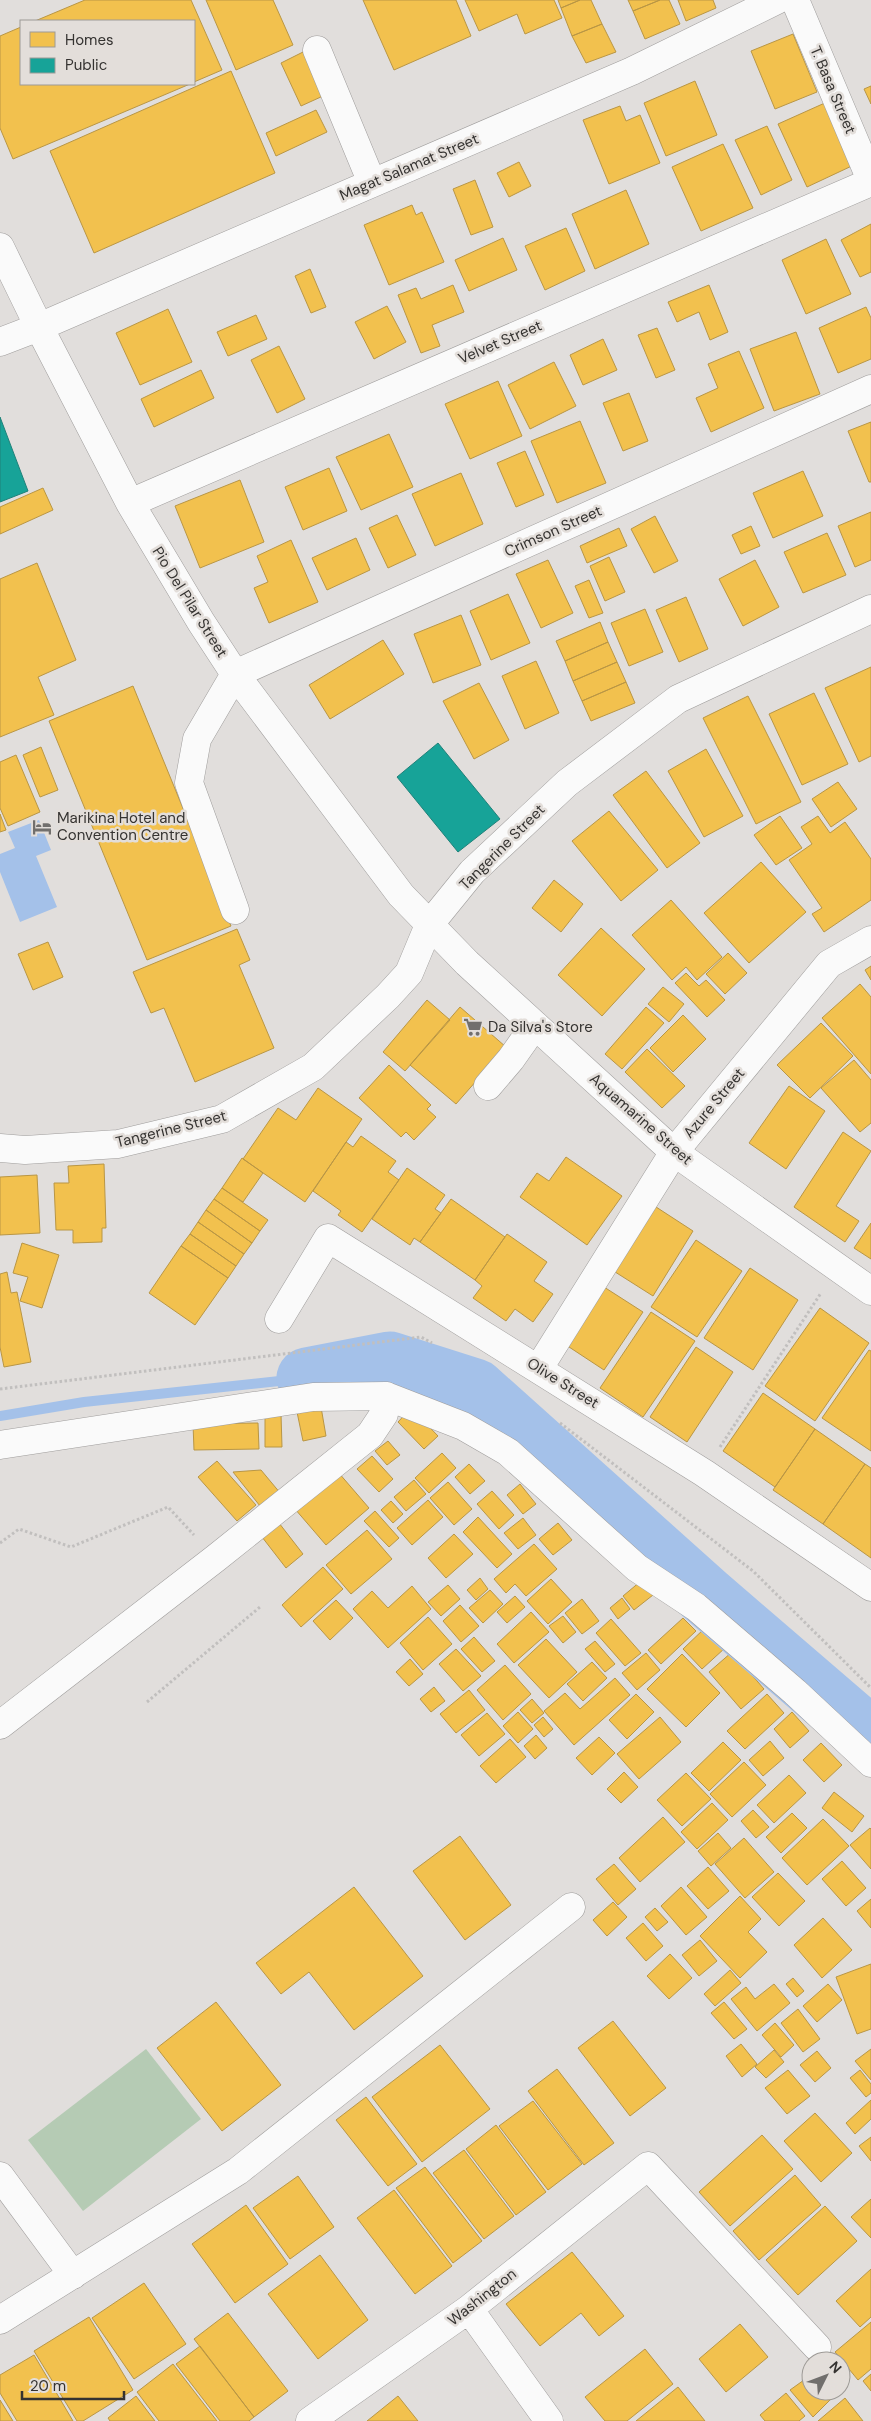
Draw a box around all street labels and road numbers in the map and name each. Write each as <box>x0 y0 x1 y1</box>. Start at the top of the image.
street label: T. Basa Street <box>806 43 861 137</box>
street label: Magat Salamat Street <box>337 129 482 205</box>
street label: Velvet Street <box>455 315 545 369</box>
street label: Crimson Street <box>501 501 605 561</box>
street label: Pio Del Pilar Street <box>148 543 232 661</box>
street label: Tangerine Street <box>455 800 549 894</box>
street label: Azure Street <box>679 1064 749 1142</box>
street label: Aquamarine Street <box>585 1069 697 1169</box>
street label: Tangerine Street <box>114 1106 229 1152</box>
street label: Olive Street <box>523 1353 603 1413</box>
street label: Washington <box>444 2264 520 2330</box>

